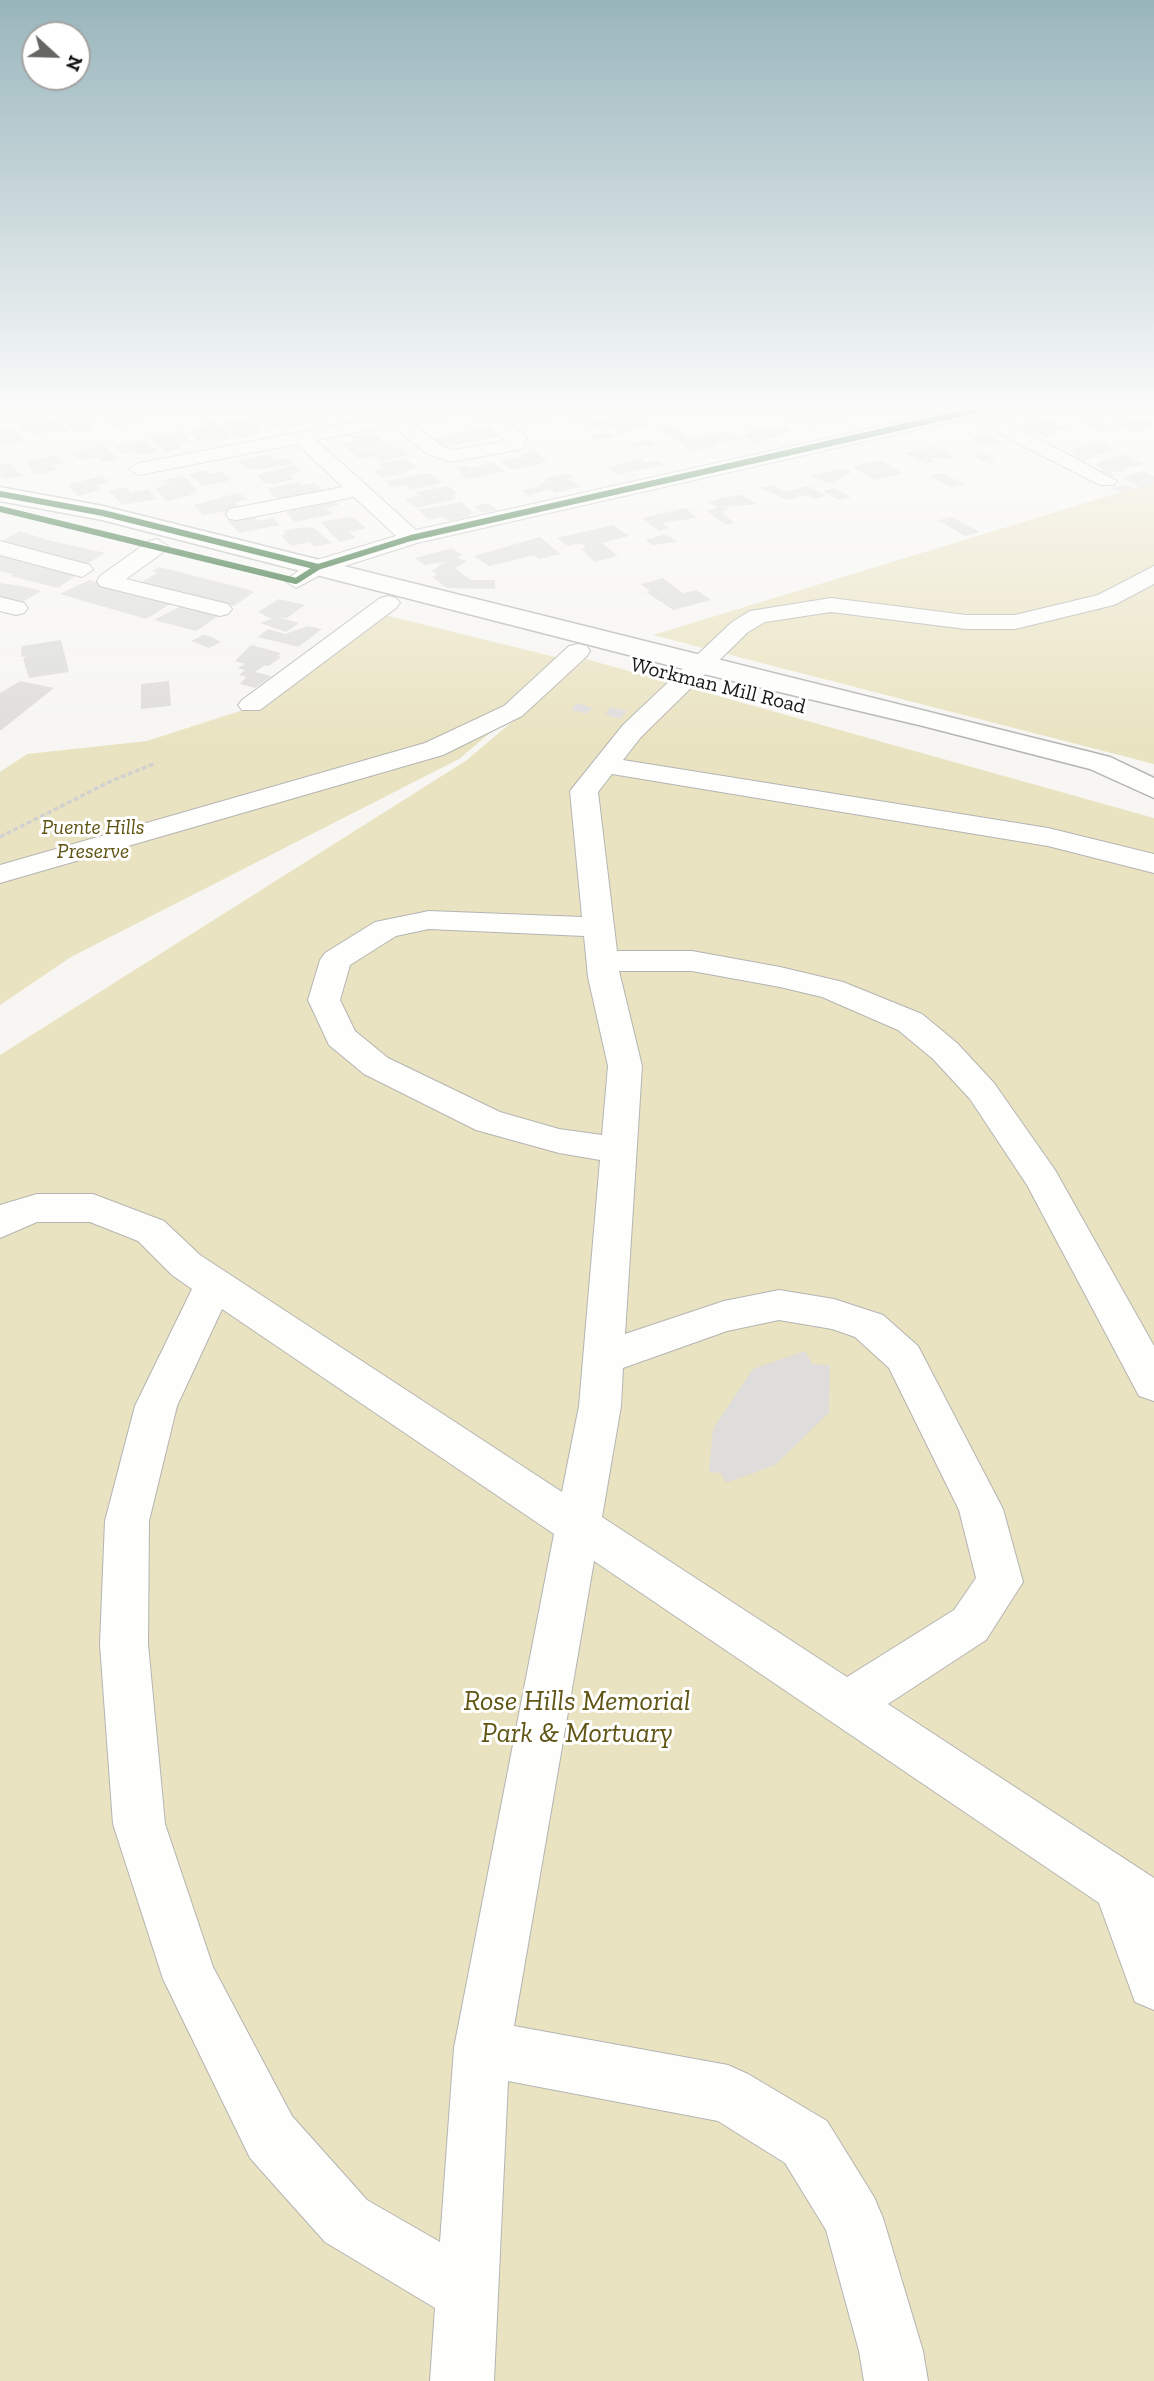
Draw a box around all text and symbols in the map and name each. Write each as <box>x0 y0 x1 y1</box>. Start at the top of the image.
north arrow <box>21 21 91 91</box>
text: N <box>61 52 87 74</box>
street label: Workman Mill Road <box>628 652 808 720</box>
park label: Puente Hills Preserve <box>41 815 145 865</box>
park label: Rose Hills Memorial Park & Mortuary <box>463 1685 691 1751</box>

